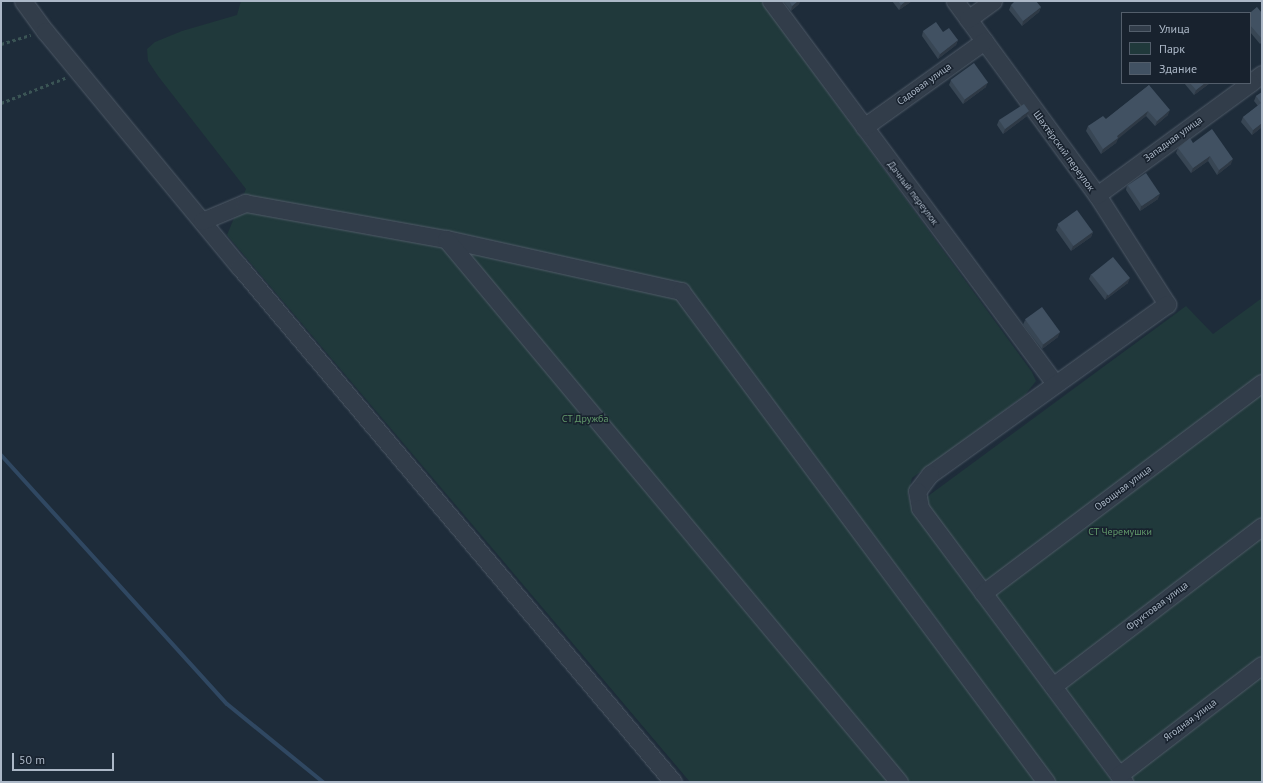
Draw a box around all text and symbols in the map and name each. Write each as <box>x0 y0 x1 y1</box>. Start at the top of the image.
legend <box>1121 12 1251 84</box>
text: Улица <box>1159 21 1190 36</box>
text: Парк <box>1159 41 1185 56</box>
street label: Садовая улица <box>894 60 954 108</box>
text: Здание <box>1159 61 1197 76</box>
street label: Шахтёрский переулок <box>1031 108 1097 194</box>
street label: Западная улица <box>1141 114 1205 164</box>
street label: Дачный переулок <box>885 159 941 227</box>
park label: СТ Дружба <box>561 413 609 425</box>
street label: Овощная улица <box>1092 463 1154 513</box>
park label: СТ Черемушки <box>1088 526 1152 538</box>
street label: Фруктовая улица <box>1124 579 1190 633</box>
street label: Ягодная улица <box>1161 696 1219 744</box>
scale bar <box>14 745 116 771</box>
text: 50 m <box>19 752 45 767</box>

